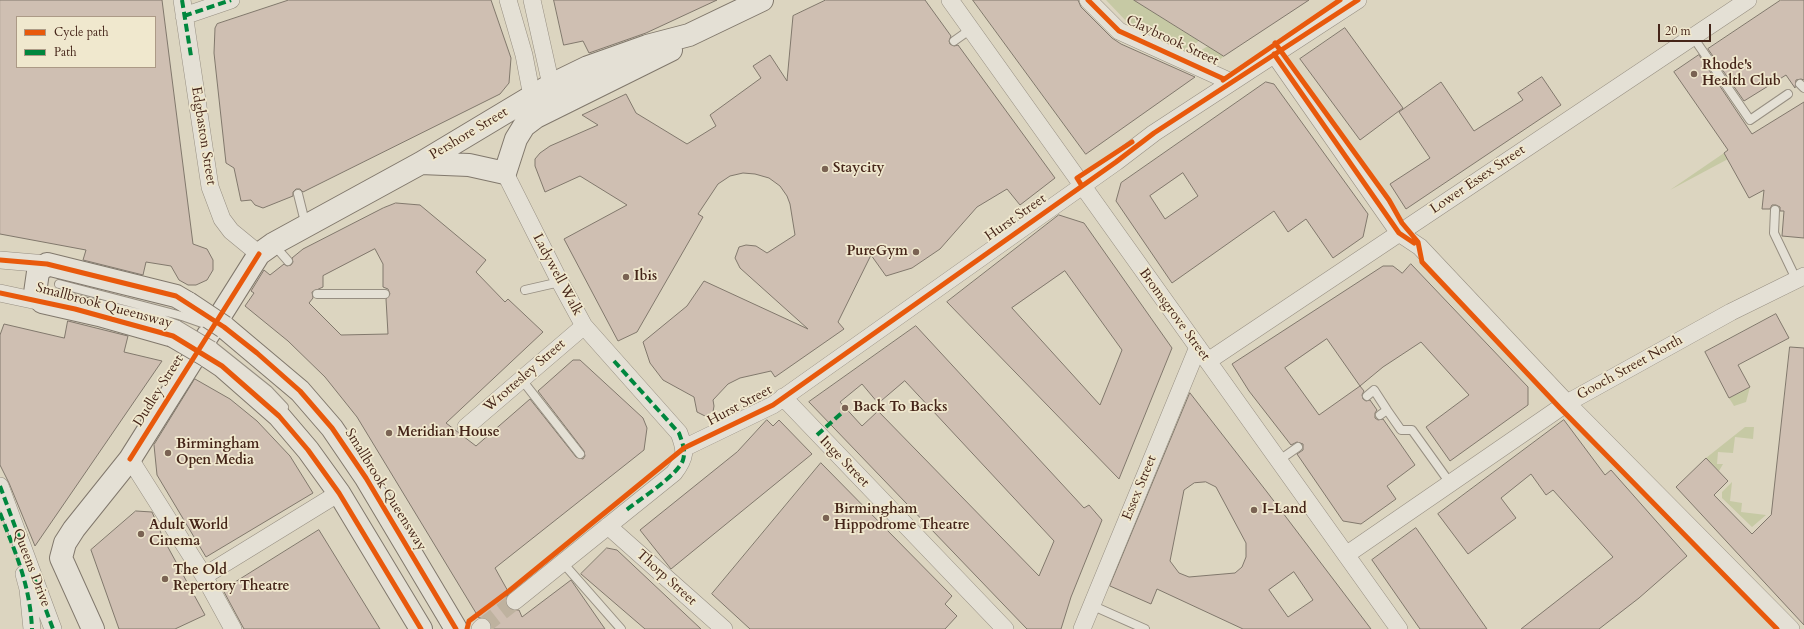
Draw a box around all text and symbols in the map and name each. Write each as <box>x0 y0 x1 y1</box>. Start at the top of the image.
street label: Claybrook Street <box>1123 12 1221 70</box>
legend <box>16 16 156 68</box>
scale bar <box>1660 16 1713 42</box>
text: 20 m <box>1665 23 1691 39</box>
text: Cycle path <box>54 24 109 40</box>
text: Path <box>54 44 77 60</box>
place label: Rhode's Health Club <box>1702 58 1781 90</box>
marker: Rhode's Health Club <box>1689 69 1699 79</box>
street label: Edgbaston Street <box>187 86 219 186</box>
street label: Pershore Street <box>427 104 511 164</box>
street label: Lower Essex Street <box>1427 142 1529 218</box>
place label: Staycity <box>833 161 884 177</box>
marker: Staycity <box>820 164 830 174</box>
street label: Hurst Street <box>982 191 1050 245</box>
street label: Ladywell Walk <box>528 231 586 319</box>
place label: PureGym <box>846 244 908 260</box>
marker: PureGym <box>911 247 921 257</box>
street label: Bromsgrove Street <box>1135 266 1213 364</box>
place label: Ibis <box>634 269 657 285</box>
marker: Ibis <box>621 272 631 282</box>
street label: Smallbrook Queensway <box>34 280 174 332</box>
street label: Gooch Street North <box>1574 332 1686 404</box>
street label: Wrottesley Street <box>481 336 569 416</box>
street label: Dudley Street <box>130 352 188 430</box>
street label: Hurst Street <box>705 382 775 430</box>
place label: Back To Backs <box>853 400 948 416</box>
marker: Back To Backs <box>840 403 850 413</box>
place label: Meridian House <box>397 425 500 441</box>
street label: Smallbrook Queensway <box>341 426 429 554</box>
marker: Meridian House <box>384 428 394 438</box>
street label: Inge Street <box>816 433 872 491</box>
place label: Birmingham Open Media <box>176 437 259 470</box>
marker: Birmingham Open Media <box>163 448 173 458</box>
street label: Essex Street <box>1119 453 1161 523</box>
place label: Birmingham Hippodrome Theatre <box>834 502 970 534</box>
place label: I-Land <box>1262 502 1307 518</box>
marker: I-Land <box>1249 505 1259 515</box>
marker: Birmingham Hippodrome Theatre <box>821 513 831 523</box>
place label: Adult World Cinema <box>149 518 228 550</box>
street label: Queens Drive <box>8 526 54 610</box>
marker: Adult World Cinema <box>136 529 146 539</box>
street label: Thorp Street <box>632 546 700 610</box>
place label: The Old Repertory Theatre <box>173 563 289 596</box>
marker: The Old Repertory Theatre <box>160 574 170 584</box>

